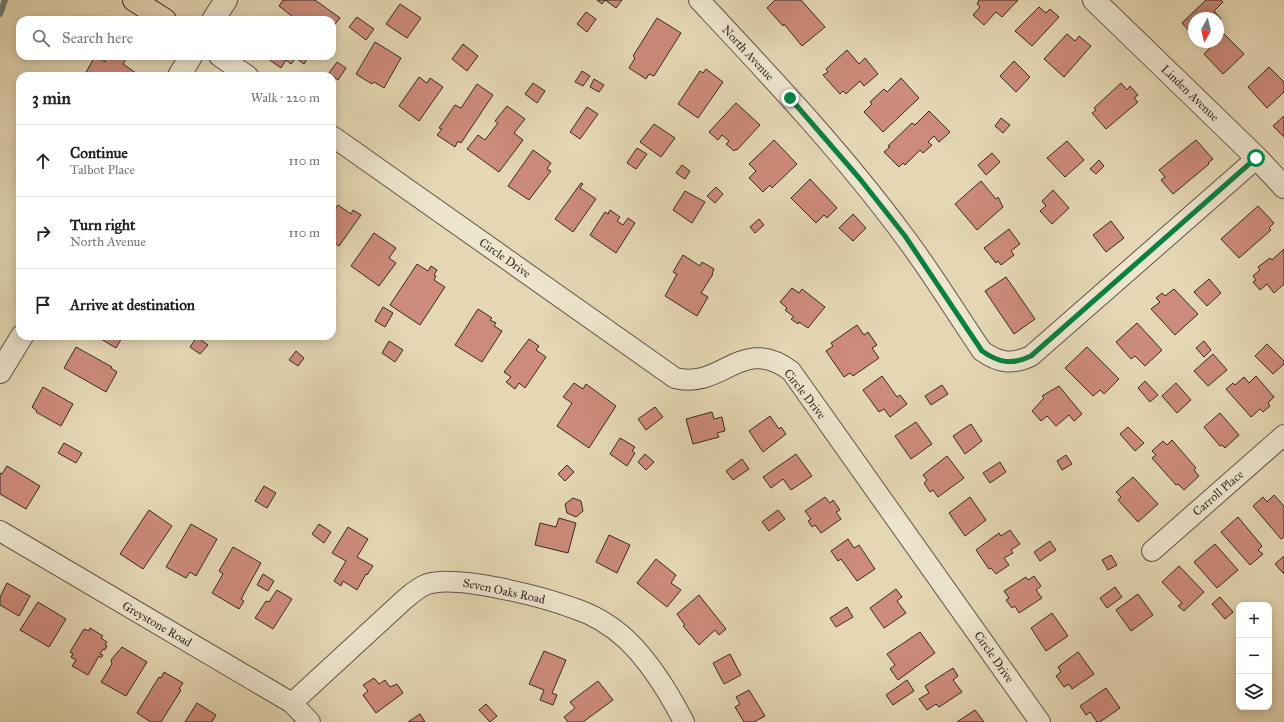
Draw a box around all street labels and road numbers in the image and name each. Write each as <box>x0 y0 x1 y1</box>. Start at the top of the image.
street label: North Avenue <box>719 23 777 83</box>
street label: Linden Avenue <box>1158 62 1222 124</box>
street label: Circle Drive <box>477 235 533 281</box>
street label: Circle Drive <box>781 366 829 422</box>
street label: Carroll Place <box>1190 467 1246 519</box>
street label: Seven Oaks Road <box>462 575 546 607</box>
street label: Greystone Road <box>120 598 194 650</box>
street label: Circle Drive <box>971 629 1017 685</box>

